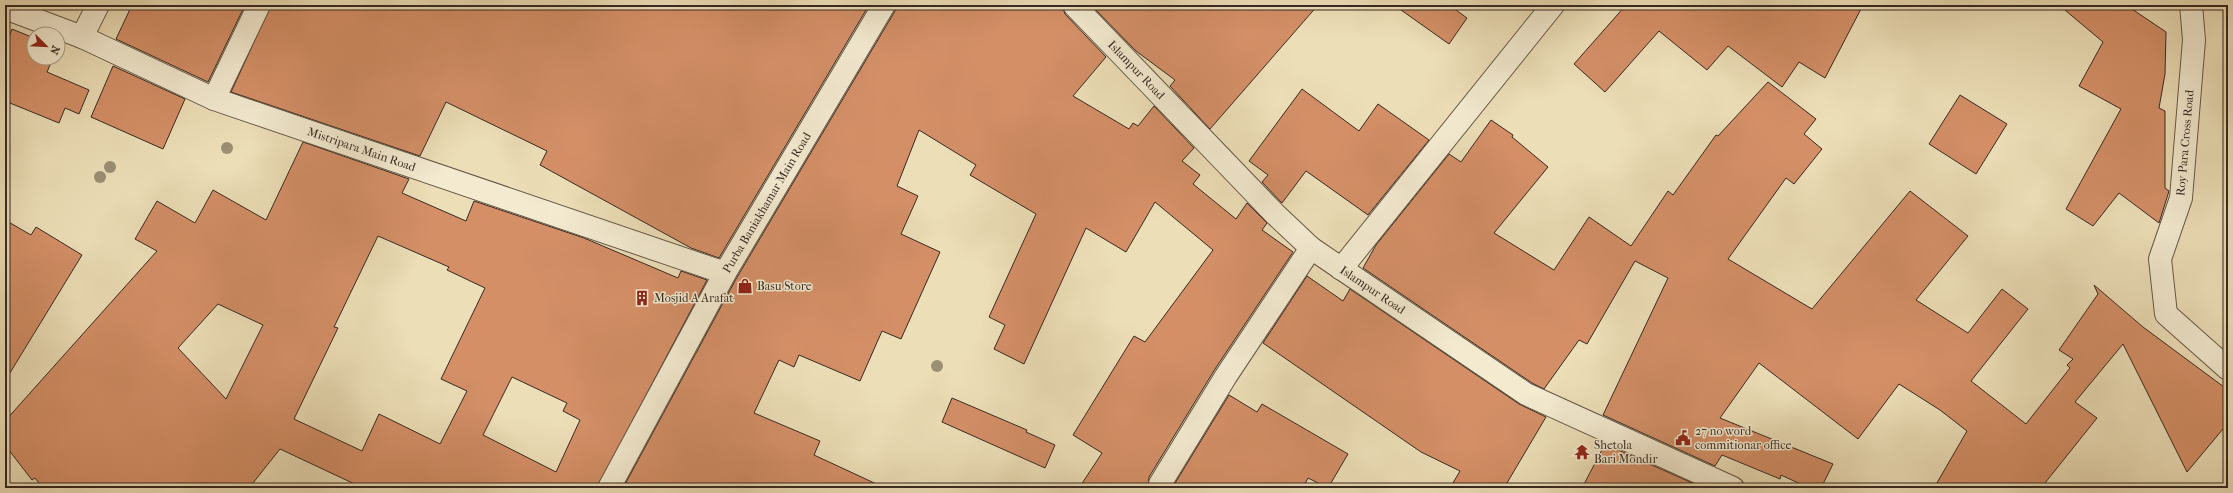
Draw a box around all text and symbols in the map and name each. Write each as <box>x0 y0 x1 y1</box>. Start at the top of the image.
north arrow <box>26 26 66 66</box>
street label: Islampur Road <box>1105 38 1168 102</box>
text: N <box>47 43 62 57</box>
street label: Roy Para Cross Road <box>2173 89 2197 197</box>
street label: Mistripara Main Road <box>306 124 418 174</box>
street label: Purba Baniakhamar Main Road <box>720 129 814 276</box>
street label: Islampur Road <box>1337 263 1408 317</box>
shop icon: Basu Store <box>736 277 754 295</box>
place label: Basu Store <box>757 279 812 293</box>
building icon: Mosjid A Arafat <box>633 289 651 307</box>
place label: Mosjid A Arafat <box>654 291 734 305</box>
place label: 27 no word commitionar office <box>1695 424 1792 452</box>
public building icon: 27 no word commitionar office <box>1674 429 1692 447</box>
place label: Shetola Bari Mondir <box>1594 438 1658 466</box>
temple icon: Shetola Bari Mondir <box>1573 443 1591 461</box>

